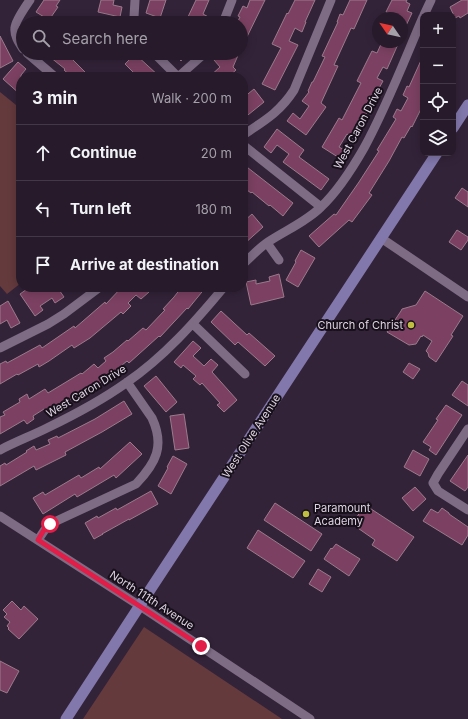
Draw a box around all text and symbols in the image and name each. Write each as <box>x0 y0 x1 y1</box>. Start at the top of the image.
north arrow <box>372 12 408 48</box>
map controls <box>420 12 456 156</box>
button: + <box>420 12 456 48</box>
search box <box>16 16 248 60</box>
icon: search <box>30 27 52 49</box>
text: Search here <box>62 29 148 48</box>
button: − <box>420 48 456 84</box>
button: locate <box>420 84 456 120</box>
street label: West Caron Drive <box>330 85 386 171</box>
text: 3 min <box>32 88 78 108</box>
text: Walk · 200 m <box>152 90 232 106</box>
button: layers <box>420 120 456 156</box>
icon: ahead <box>32 142 54 164</box>
text: Continue <box>70 143 137 162</box>
text: 20 m <box>201 145 232 161</box>
icon: left <box>32 198 54 220</box>
text: Turn left <box>70 199 131 218</box>
text: 180 m <box>195 201 232 217</box>
icon: arrive <box>32 254 54 276</box>
text: Arrive at destination <box>70 255 219 274</box>
place label: Church of Christ <box>317 318 403 332</box>
marker: Church of Christ <box>406 320 416 330</box>
street label: West Caron Drive <box>43 362 129 420</box>
street label: West Olive Avenue <box>219 391 283 481</box>
place label: Paramount Academy <box>314 501 371 528</box>
marker: Paramount Academy <box>301 509 311 519</box>
route start <box>41 515 59 533</box>
street label: North 111th Avenue <box>107 567 197 633</box>
route end <box>192 637 210 655</box>

